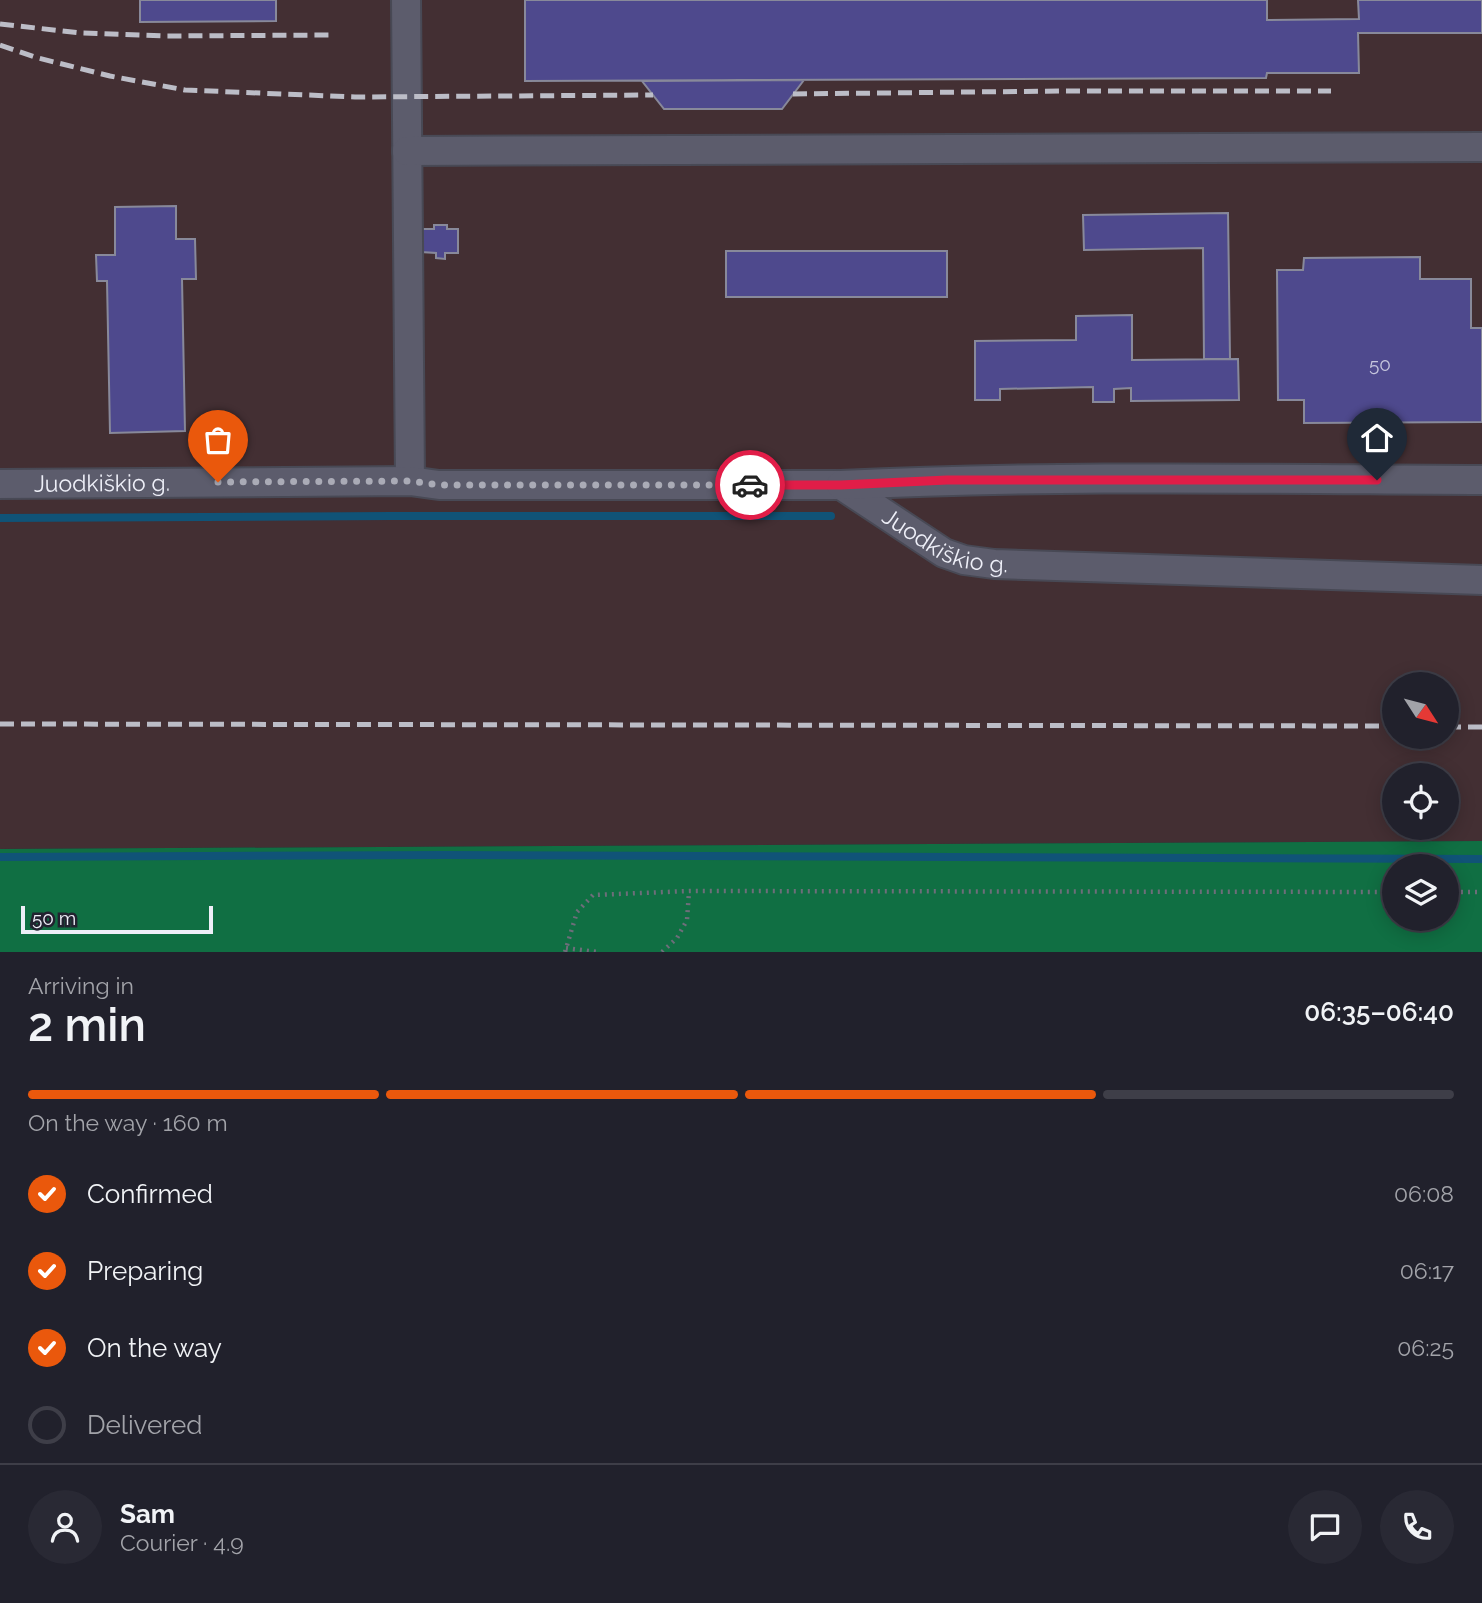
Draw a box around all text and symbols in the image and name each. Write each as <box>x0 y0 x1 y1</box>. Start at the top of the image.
house number: 50 <box>1369 353 1391 375</box>
pin <box>1347 408 1407 480</box>
pin <box>188 410 248 482</box>
icon: home <box>1358 419 1396 457</box>
icon: bag <box>199 421 237 459</box>
courier <box>715 450 785 520</box>
icon: car <box>731 466 769 504</box>
street label: Juodkiškio g. <box>34 469 170 497</box>
street label: Juodkiškio g. <box>878 502 1008 577</box>
north arrow <box>1382 672 1460 749</box>
map controls <box>1382 672 1459 931</box>
button: locate <box>1382 763 1459 840</box>
button: layers <box>1382 854 1459 931</box>
scale bar <box>21 903 214 935</box>
text: 50 m <box>32 907 76 929</box>
text: Arriving in <box>28 972 134 999</box>
text: 06:35–06:40 <box>1304 997 1454 1027</box>
text: 2 min <box>28 998 146 1052</box>
text: On the way · 160 m <box>28 1109 228 1136</box>
icon: check <box>28 1175 66 1213</box>
text: Confirmed <box>87 1179 213 1209</box>
text: 06:08 <box>1394 1180 1454 1207</box>
icon: check <box>28 1252 66 1290</box>
text: Preparing <box>87 1256 203 1286</box>
text: 06:17 <box>1400 1257 1454 1284</box>
icon: check <box>28 1329 66 1367</box>
text: On the way <box>87 1333 222 1363</box>
text: 06:25 <box>1397 1334 1454 1361</box>
text: Delivered <box>87 1410 202 1440</box>
button: person <box>28 1490 102 1564</box>
button: chat <box>1288 1490 1362 1564</box>
button: phone <box>1380 1490 1454 1564</box>
text: Sam <box>120 1499 175 1529</box>
text: Courier · 4.9 <box>120 1529 244 1556</box>

